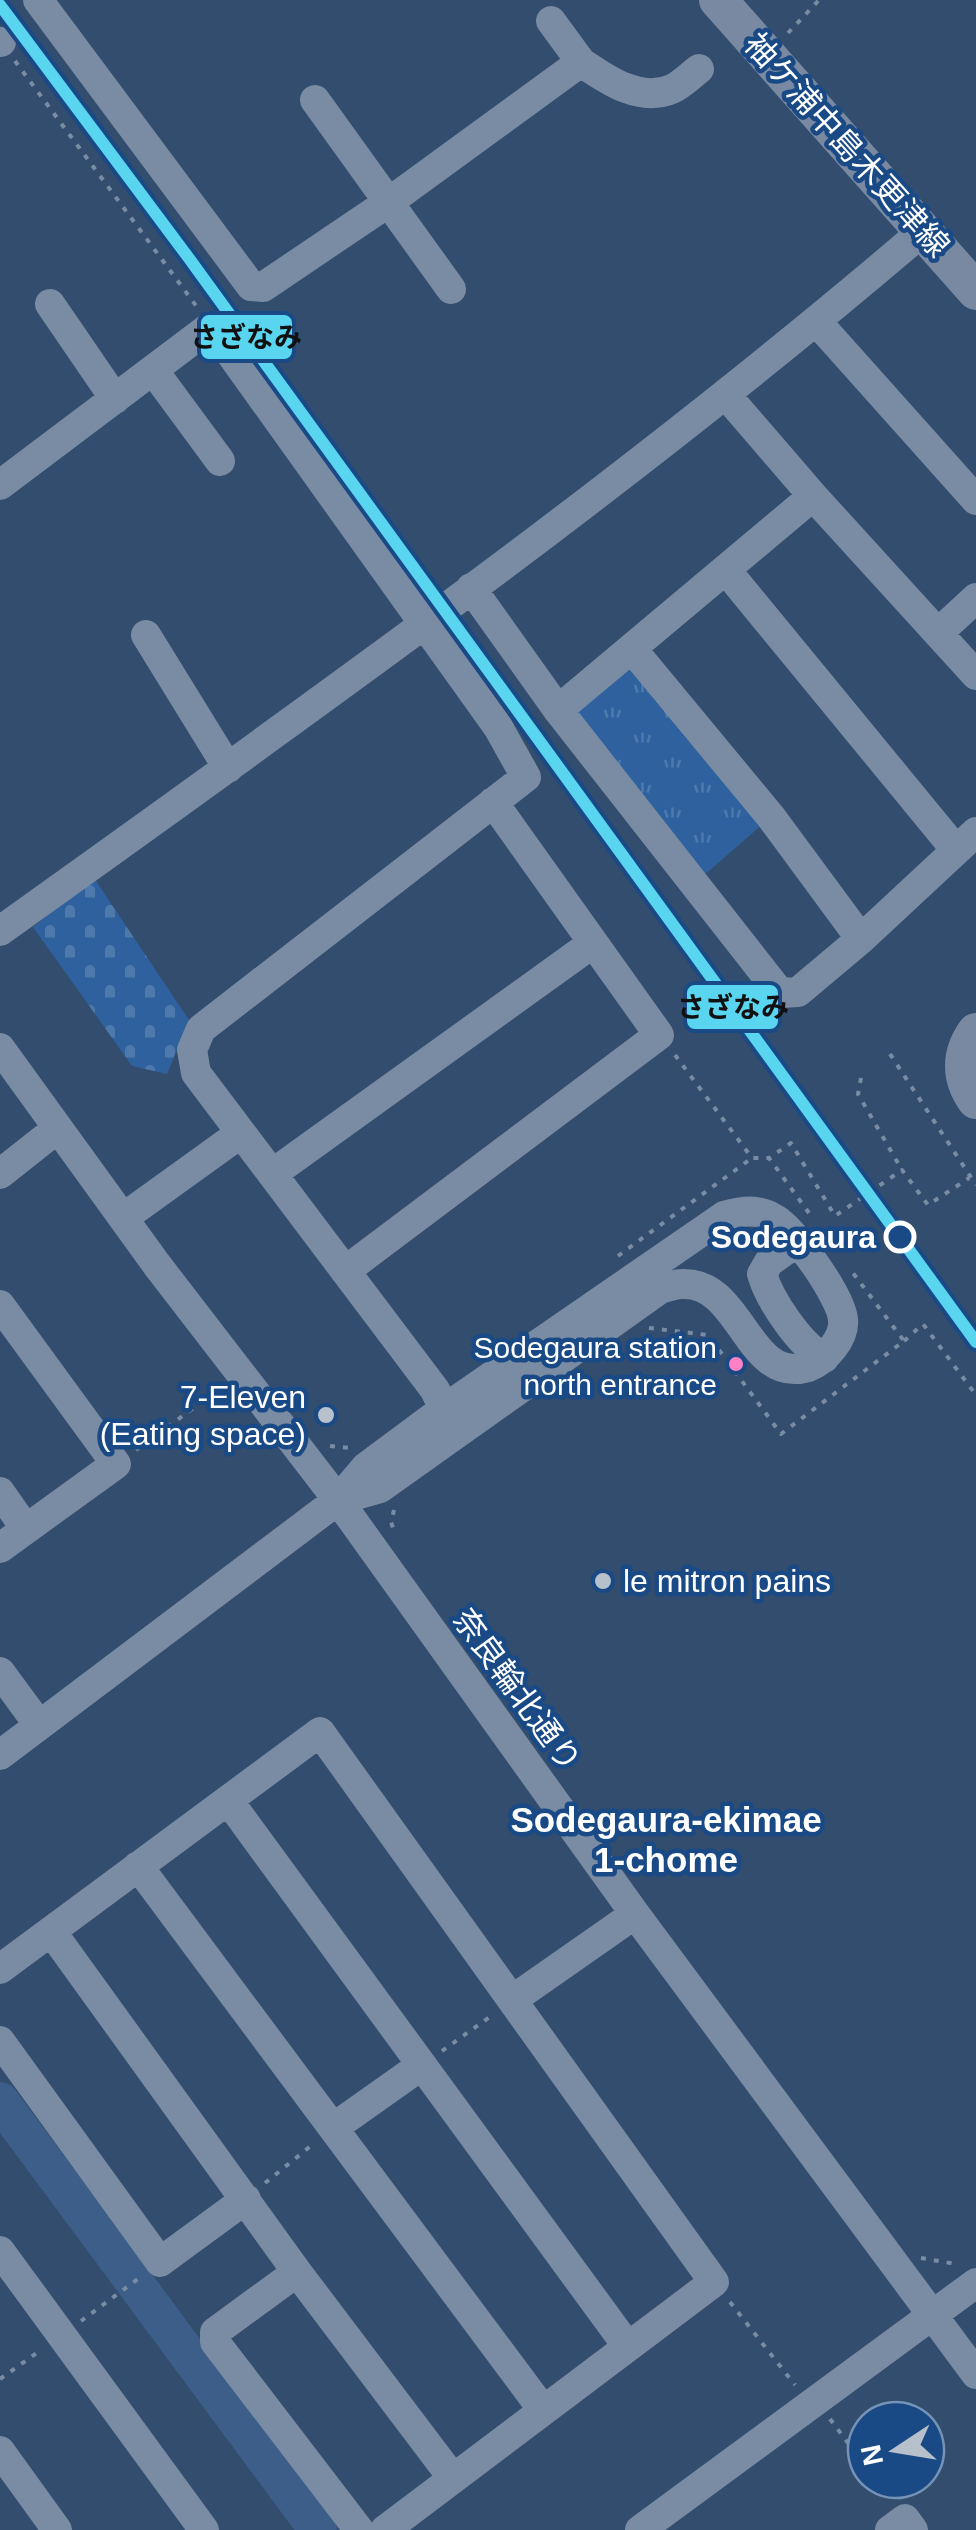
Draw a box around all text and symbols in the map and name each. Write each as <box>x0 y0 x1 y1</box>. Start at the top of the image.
street label: 袖ケ浦中島木更津線 <box>737 26 957 264</box>
line badge: さざなみ <box>199 313 294 361</box>
text: さざなみ <box>190 322 302 353</box>
line badge: さざなみ <box>685 983 780 1031</box>
text: さざなみ <box>677 992 789 1023</box>
place label: Sodegaura <box>711 1219 876 1255</box>
marker: Sodegaura <box>885 1222 915 1252</box>
place label: Sodegaura station north entrance <box>473 1331 717 1401</box>
marker: Sodegaura station north entrance <box>726 1354 746 1374</box>
place label: 7-Eleven (Eating space) <box>100 1379 306 1452</box>
marker: 7-Eleven (Eating space) <box>315 1404 337 1426</box>
place label: le mitron pains <box>623 1563 831 1599</box>
marker: le mitron pains <box>592 1570 614 1592</box>
street label: 奈良輪北通り <box>446 1602 588 1778</box>
district label: Sodegaura-ekimae 1-chome <box>510 1800 822 1879</box>
north arrow <box>846 2400 946 2500</box>
text: N <box>855 2442 889 2468</box>

